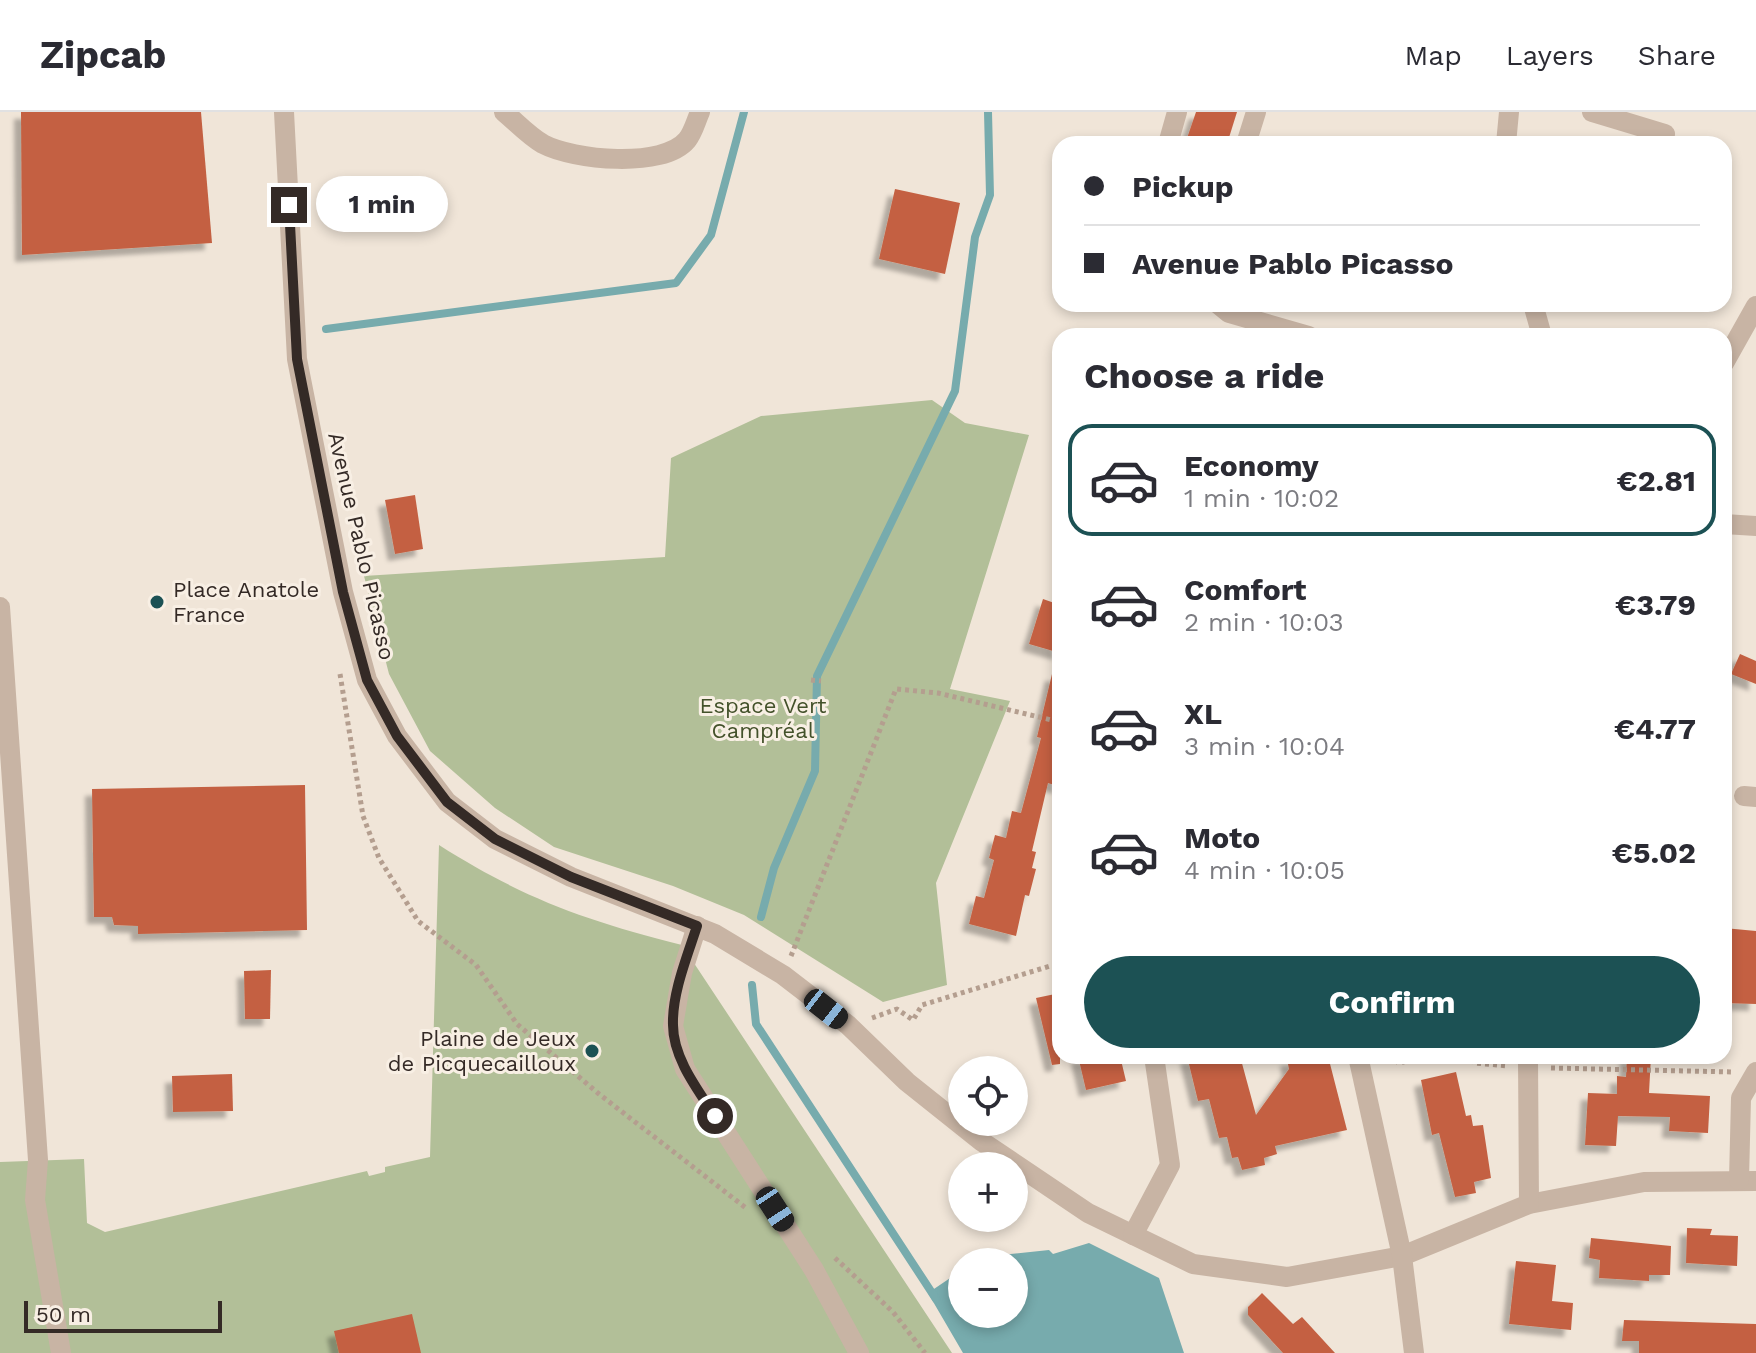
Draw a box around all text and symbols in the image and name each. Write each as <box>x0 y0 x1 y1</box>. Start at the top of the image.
text: Zipcab <box>40 33 166 77</box>
text: Map <box>1405 39 1462 72</box>
text: Layers <box>1506 39 1594 72</box>
text: Share <box>1638 39 1716 72</box>
text: Pickup <box>1132 169 1234 204</box>
callout: 1 min <box>317 177 449 233</box>
route end <box>271 187 307 223</box>
text: 1 min <box>349 189 415 219</box>
text: Avenue Pablo Picasso <box>1132 246 1453 281</box>
text: Choose a ride <box>1084 355 1324 397</box>
street label: Avenue Pablo Picasso <box>323 430 400 662</box>
icon: car <box>1088 444 1160 516</box>
text: Economy <box>1184 448 1319 483</box>
text: €2.81 <box>1617 463 1696 498</box>
text: 1 min · 10:02 <box>1184 483 1339 513</box>
icon: car <box>1088 568 1160 640</box>
text: Comfort <box>1184 572 1306 607</box>
place label: Place Anatole France <box>173 577 319 627</box>
text: €3.79 <box>1615 587 1696 622</box>
marker: Place Anatole France <box>148 593 166 611</box>
text: 2 min · 10:03 <box>1184 607 1344 637</box>
icon: car <box>1088 692 1160 764</box>
park label: Espace Vert Campréal <box>699 693 827 743</box>
text: XL <box>1184 696 1222 731</box>
text: €4.77 <box>1614 711 1696 746</box>
text: 3 min · 10:04 <box>1184 731 1345 761</box>
icon: car <box>1088 816 1160 888</box>
text: Moto <box>1184 820 1260 855</box>
text: €5.02 <box>1612 835 1696 870</box>
text: 4 min · 10:05 <box>1184 855 1345 885</box>
button: Confirm <box>1084 956 1700 1048</box>
car <box>800 985 852 1033</box>
place label: Plaine de Jeux de Picquecailloux <box>388 1026 576 1076</box>
marker: Plaine de Jeux de Picquecailloux <box>583 1042 601 1060</box>
map controls <box>948 1056 1028 1328</box>
button: locate <box>948 1056 1028 1136</box>
route start <box>697 1098 733 1134</box>
button: + <box>948 1152 1028 1232</box>
car <box>752 1182 798 1236</box>
button: − <box>948 1248 1028 1328</box>
scale bar <box>24 1297 222 1333</box>
text: 50 m <box>36 1302 91 1327</box>

